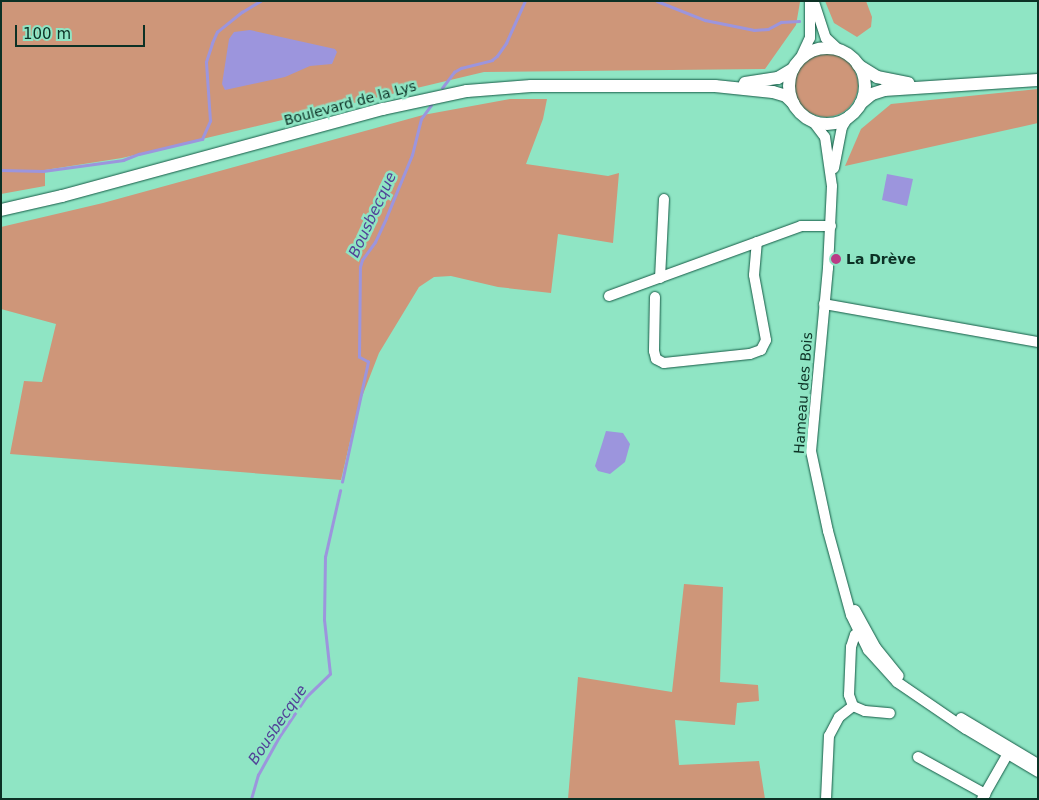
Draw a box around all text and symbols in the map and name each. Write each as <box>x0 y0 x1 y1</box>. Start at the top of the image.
scale bar <box>18 15 148 47</box>
text: 100 m <box>23 25 71 43</box>
street label: Boulevard de la Lys <box>282 77 418 129</box>
water label: Bousbecque <box>345 169 401 261</box>
place label: La Drève <box>846 251 916 267</box>
marker: La Drève <box>830 253 842 265</box>
street label: Hameau des Bois <box>790 332 816 454</box>
water label: Bousbecque <box>245 682 311 768</box>

